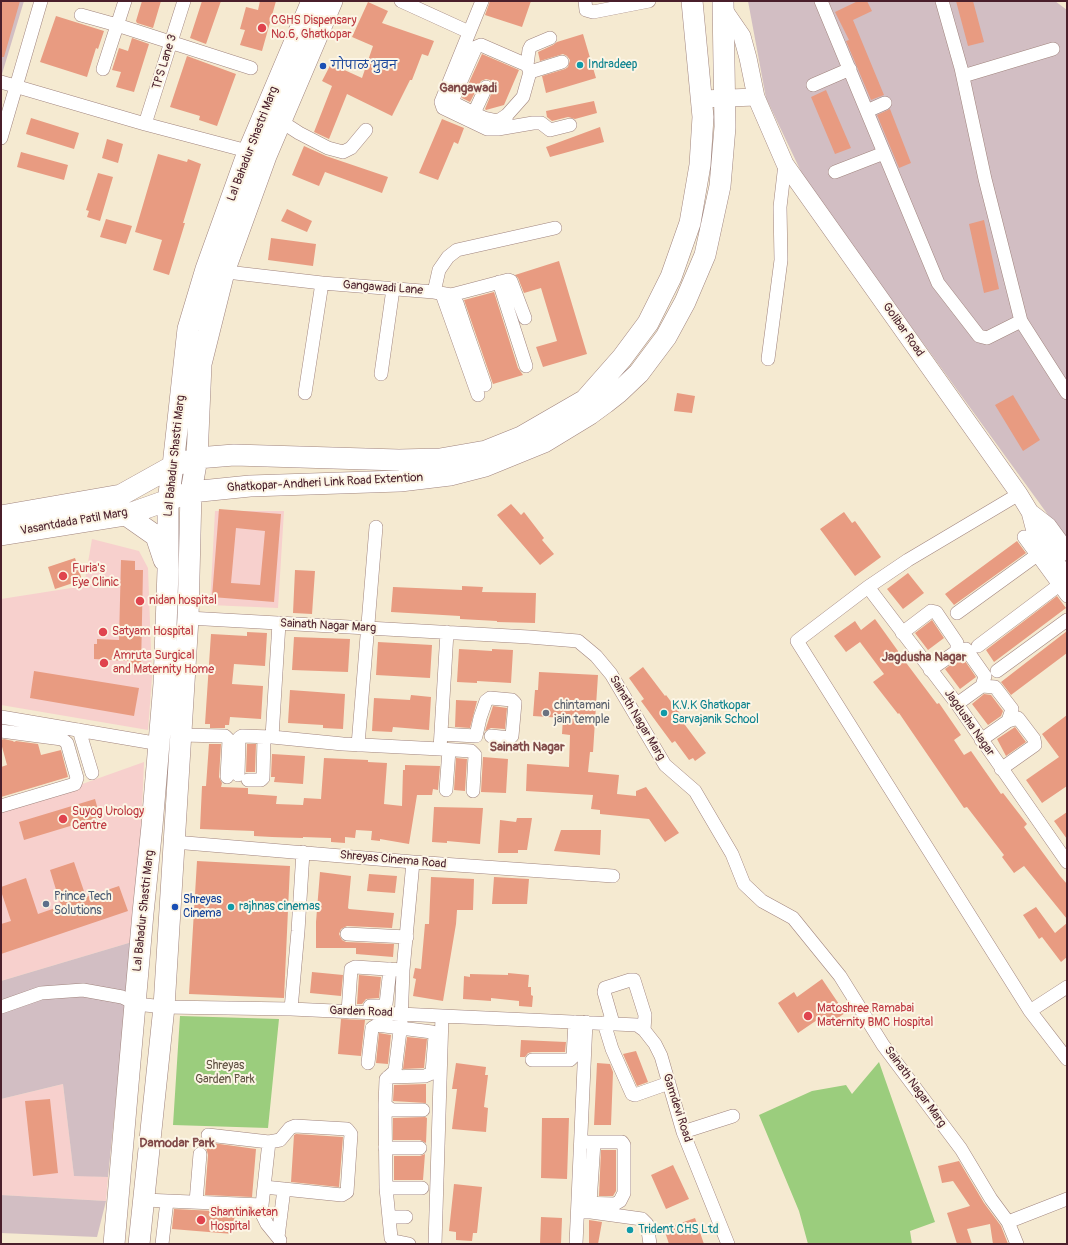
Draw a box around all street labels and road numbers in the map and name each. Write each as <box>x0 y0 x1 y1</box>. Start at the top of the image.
street label: TPS Lane 3 <box>150 33 180 91</box>
street label: Lal Bahadur Shastri Marg <box>224 84 282 204</box>
street label: Gangawadi Lane <box>342 278 424 298</box>
street label: Golibar Road <box>879 300 927 360</box>
street label: Lal Bahadur Shastri Marg <box>161 395 189 517</box>
street label: Ghatkopar-Andheri Link Road Extention <box>227 471 423 495</box>
street label: Vasantdada Patil Marg <box>19 505 129 539</box>
street label: Sainath Nagar Marg <box>279 616 377 636</box>
street label: Sainath Nagar Marg <box>606 673 668 763</box>
street label: Jagdusha Nagar <box>941 687 997 759</box>
street label: Shreyas Cinema Road <box>339 848 447 872</box>
street label: Lal Bahadur Shastri Marg <box>130 850 158 972</box>
street label: Garden Road <box>329 1004 393 1020</box>
street label: Sainath Nagar Marg <box>881 1044 949 1130</box>
street label: Gamdevi Road <box>659 1072 695 1144</box>

